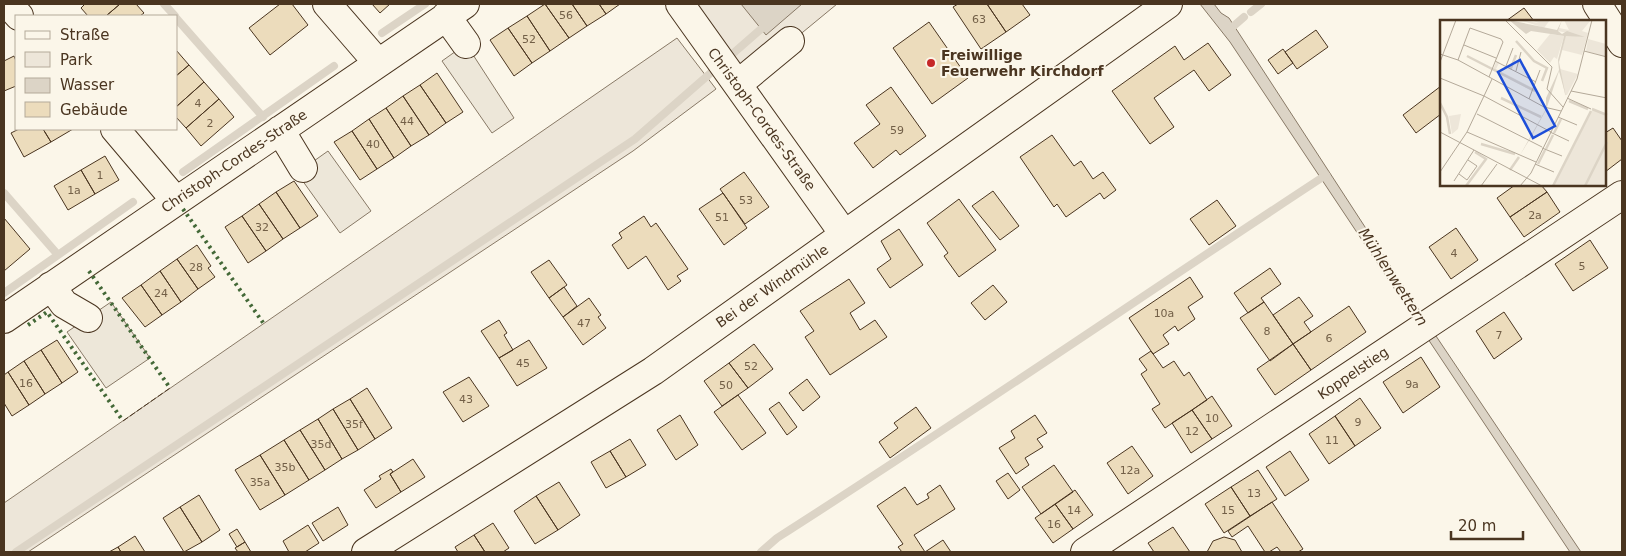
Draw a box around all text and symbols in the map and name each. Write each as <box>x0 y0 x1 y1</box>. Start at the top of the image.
house number: 56 <box>559 9 573 22</box>
house number: 63 <box>972 13 986 26</box>
legend <box>15 15 178 130</box>
inset map <box>1440 20 1606 186</box>
text: Straße <box>60 26 109 44</box>
house number: 52 <box>522 33 536 46</box>
street label: Christoph-Cordes-Straße <box>705 45 819 193</box>
place label: Freiwillige Feuerwehr Kirchdorf <box>941 47 1104 79</box>
text: Park <box>60 51 93 69</box>
marker: Freiwillige Feuerwehr Kirchdorf <box>925 57 937 69</box>
text: Wasser <box>60 76 115 94</box>
house number: 4 <box>195 97 202 110</box>
text: Gebäude <box>60 101 128 119</box>
street label: Christoph-Cordes-Straße <box>158 106 310 216</box>
house number: 44 <box>400 115 414 128</box>
house number: 2 <box>207 117 214 130</box>
house number: 59 <box>890 124 904 137</box>
house number: 40 <box>366 138 380 151</box>
house number: 1 <box>97 169 104 182</box>
house number: 1a <box>67 184 81 197</box>
house number: 53 <box>739 194 753 207</box>
house number: 2a <box>1528 209 1542 222</box>
house number: 51 <box>715 211 729 224</box>
house number: 32 <box>255 221 269 234</box>
water label: Mühlenwettern <box>1355 225 1431 329</box>
street label: Bei der Windmühle <box>713 241 831 331</box>
house number: 4 <box>1451 247 1458 260</box>
house number: 5 <box>1579 260 1586 273</box>
house number: 28 <box>189 261 203 274</box>
house number: 24 <box>154 287 168 300</box>
house number: 10a <box>1154 307 1174 320</box>
house number: 47 <box>577 317 591 330</box>
house number: 8 <box>1264 325 1271 338</box>
house number: 7 <box>1496 329 1503 342</box>
house number: 6 <box>1326 332 1333 345</box>
street label: Koppelstieg <box>1315 344 1391 402</box>
house number: 45 <box>516 357 530 370</box>
house number: 52 <box>744 360 758 373</box>
house number: 16 <box>19 377 33 390</box>
house number: 9a <box>1405 378 1419 391</box>
house number: 50 <box>719 379 733 392</box>
house number: 43 <box>459 393 473 406</box>
house number: 10 <box>1205 412 1219 425</box>
house number: 9 <box>1355 416 1362 429</box>
house number: 35f <box>345 418 364 431</box>
house number: 12 <box>1185 425 1199 438</box>
house number: 11 <box>1325 434 1339 447</box>
house number: 35d <box>311 438 331 451</box>
house number: 35b <box>275 461 296 474</box>
house number: 12a <box>1120 464 1140 477</box>
house number: 35a <box>250 476 270 489</box>
house number: 13 <box>1247 487 1261 500</box>
house number: 14 <box>1067 504 1081 517</box>
house number: 15 <box>1221 504 1235 517</box>
scale bar <box>1451 508 1524 540</box>
text: 20 m <box>1458 517 1496 535</box>
house number: 16 <box>1047 518 1061 531</box>

